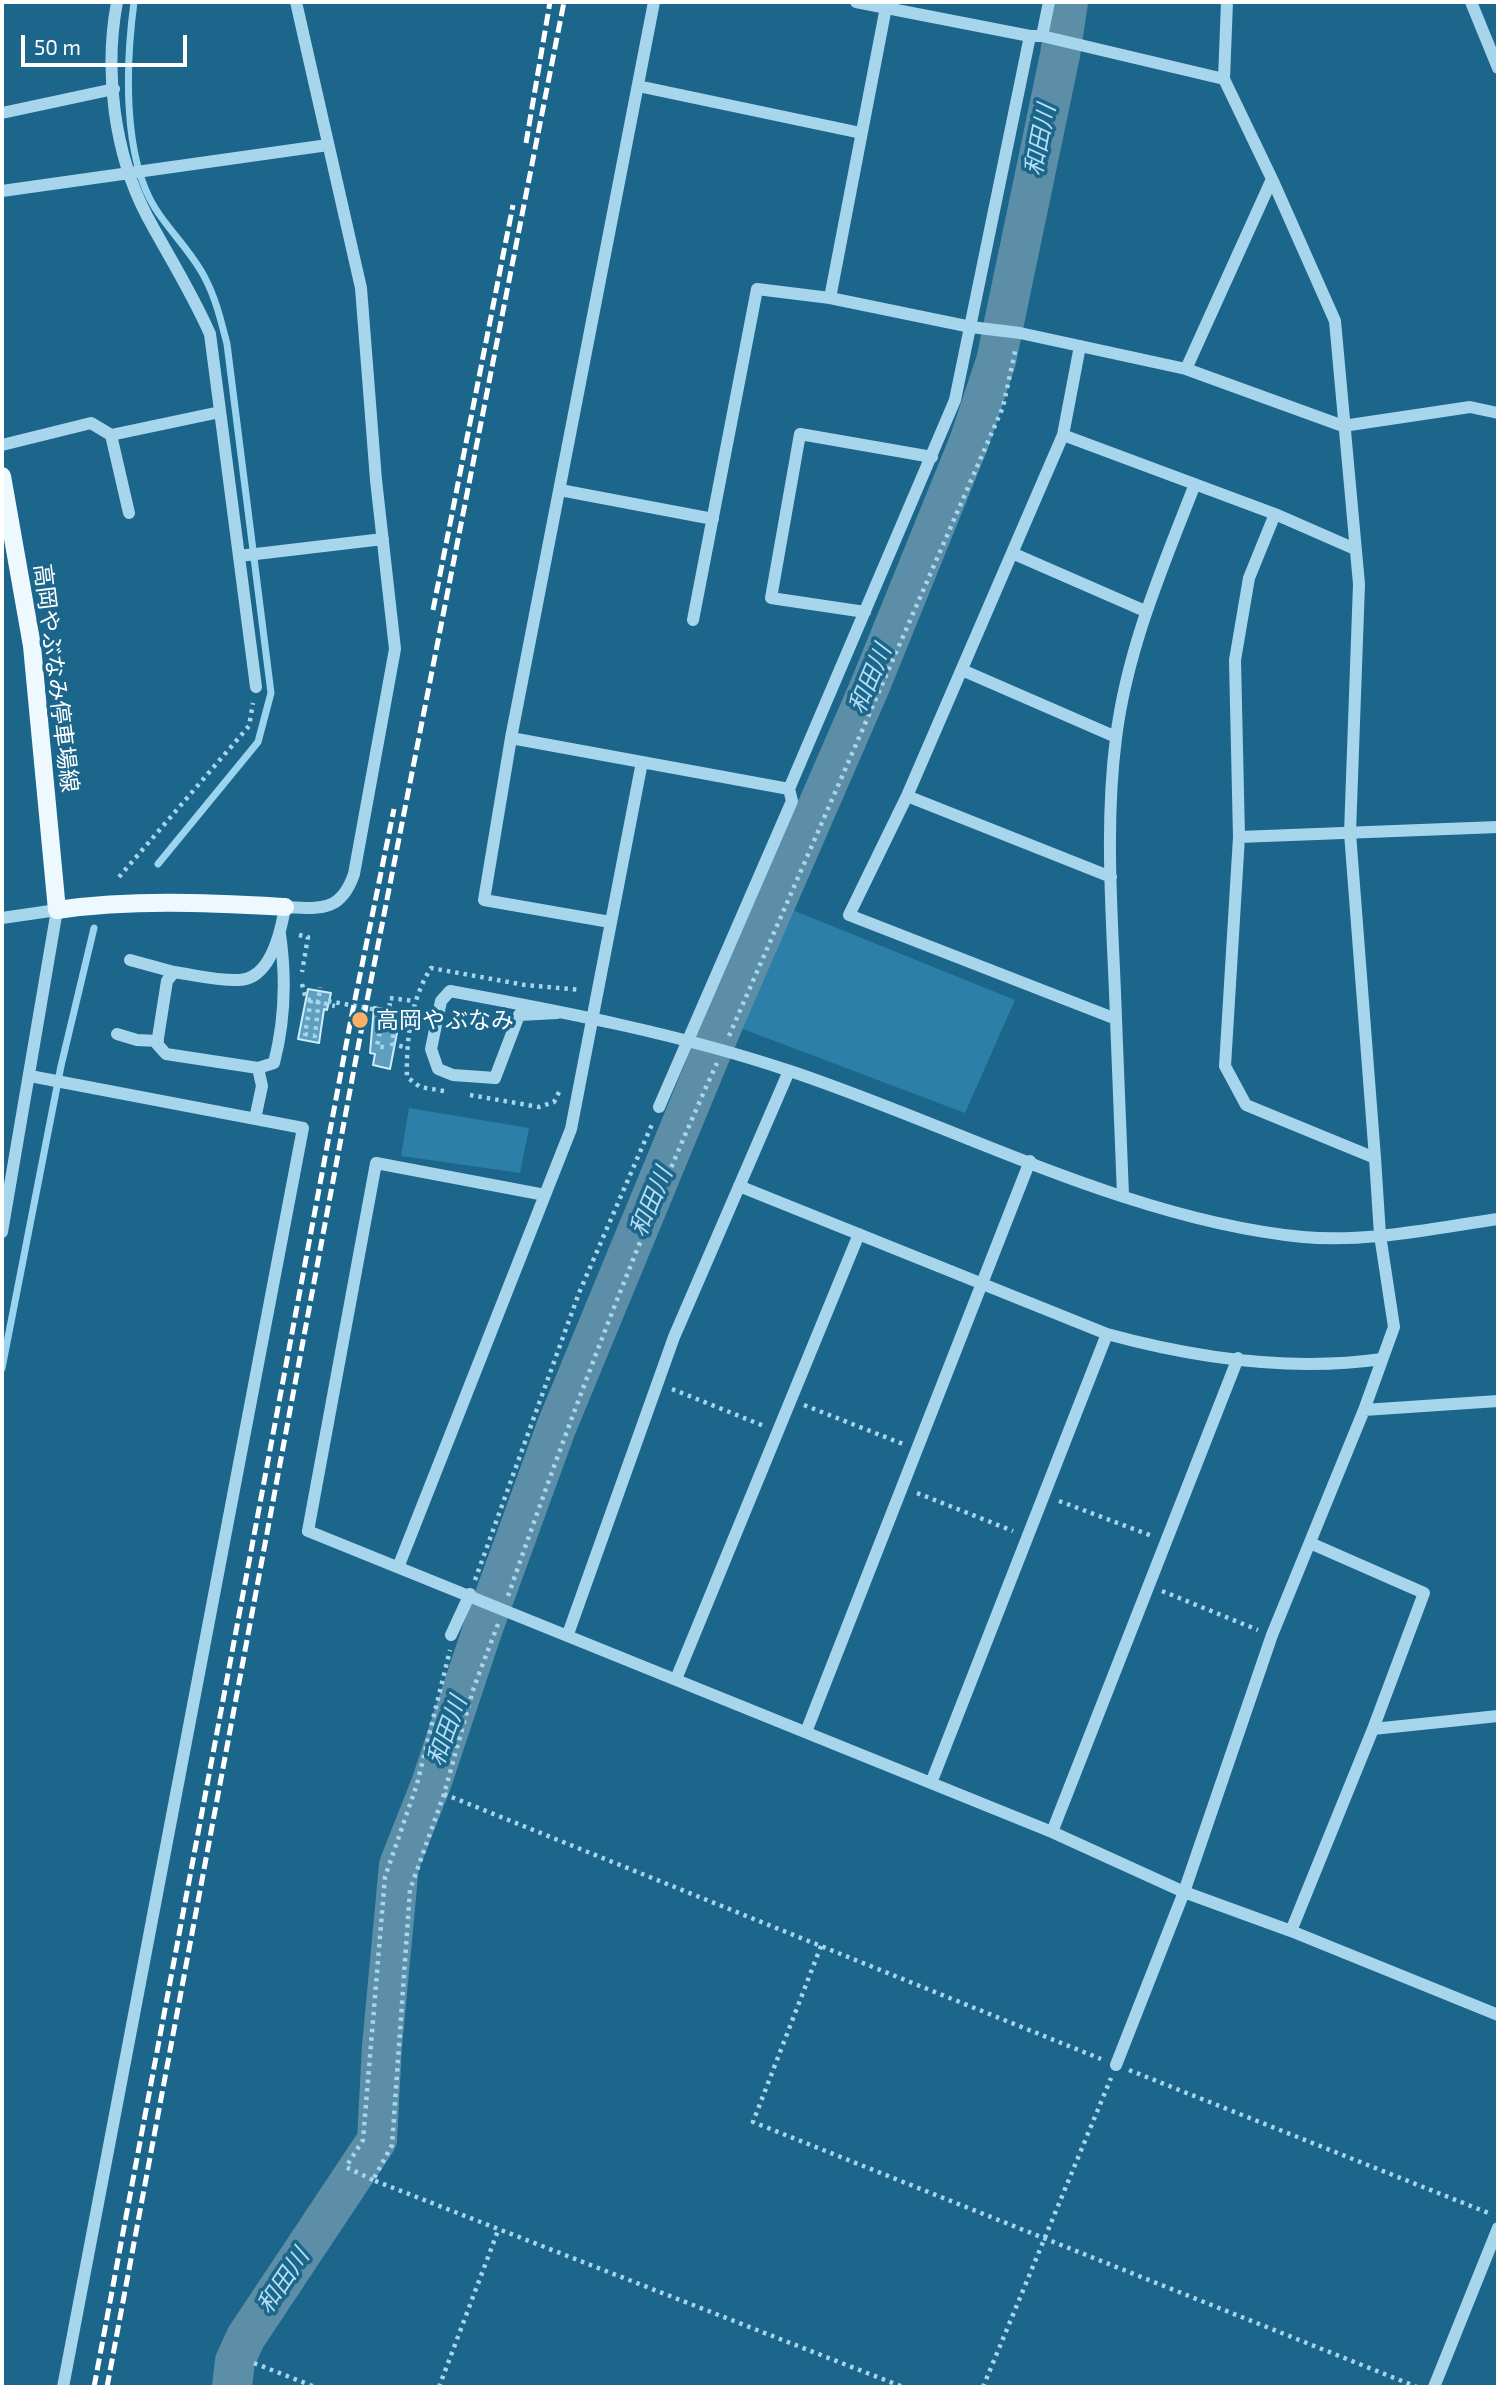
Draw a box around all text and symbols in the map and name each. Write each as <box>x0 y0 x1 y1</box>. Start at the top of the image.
scale bar <box>24 21 191 65</box>
text: 50 m <box>34 34 81 59</box>
water label: 和田川 <box>1019 102 1061 178</box>
street label: 高岡やぶなみ停車場線 <box>28 562 84 794</box>
water label: 和田川 <box>843 640 897 718</box>
place label: 高岡やぶなみ <box>376 1006 514 1034</box>
marker: 高岡やぶなみ <box>350 1010 370 1030</box>
water label: 和田川 <box>624 1163 678 1241</box>
water label: 和田川 <box>421 1692 473 1770</box>
water label: 和田川 <box>251 2243 315 2319</box>

